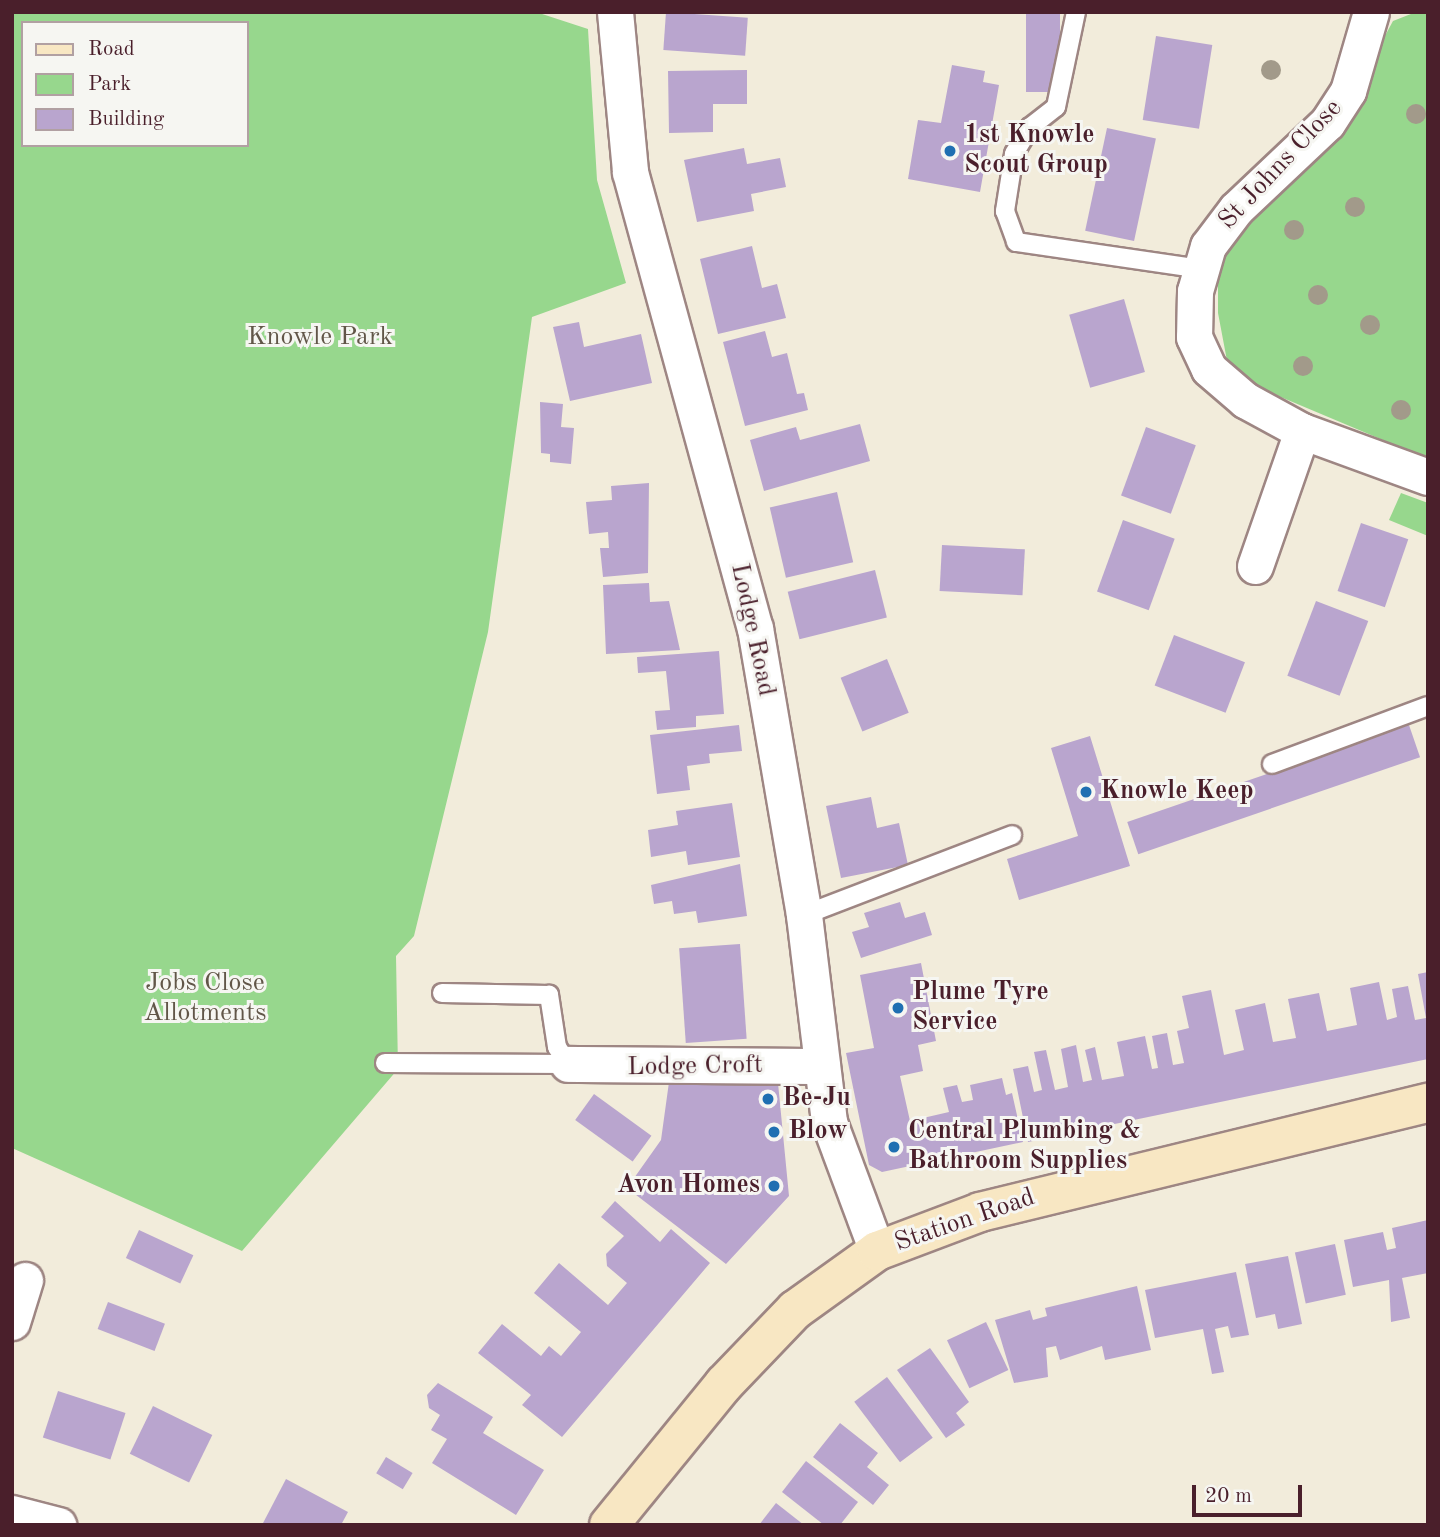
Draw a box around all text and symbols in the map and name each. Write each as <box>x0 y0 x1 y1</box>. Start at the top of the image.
legend <box>21 21 248 147</box>
text: Road <box>88 39 135 60</box>
text: Park <box>88 74 131 95</box>
street label: St Johns Close <box>1213 93 1349 237</box>
text: Building <box>88 109 164 130</box>
place label: 1st Knowle Scout Group <box>964 120 1108 182</box>
marker: 1st Knowle Scout Group <box>942 143 958 159</box>
park label: Knowle Park <box>247 322 393 354</box>
street label: Lodge Road <box>723 561 781 699</box>
place label: Knowle Keep <box>1100 776 1254 808</box>
marker: Knowle Keep <box>1078 784 1094 800</box>
park label: Jobs Close Allotments <box>144 968 266 1030</box>
place label: Plume Tyre Service <box>912 977 1049 1038</box>
marker: Plume Tyre Service <box>890 1000 906 1016</box>
street label: Lodge Croft <box>627 1050 763 1084</box>
place label: Be-Ju <box>782 1083 851 1115</box>
marker: Be-Ju <box>760 1091 776 1107</box>
place label: Blow <box>788 1116 847 1148</box>
place label: Central Plumbing & Bathroom Supplies <box>908 1116 1140 1178</box>
marker: Blow <box>766 1124 782 1140</box>
marker: Central Plumbing & Bathroom Supplies <box>886 1139 902 1155</box>
place label: Avon Homes <box>617 1170 760 1202</box>
marker: Avon Homes <box>766 1178 782 1194</box>
street label: Station Road <box>891 1182 1039 1260</box>
scale bar <box>1195 1470 1305 1514</box>
text: 20 m <box>1205 1486 1252 1507</box>

